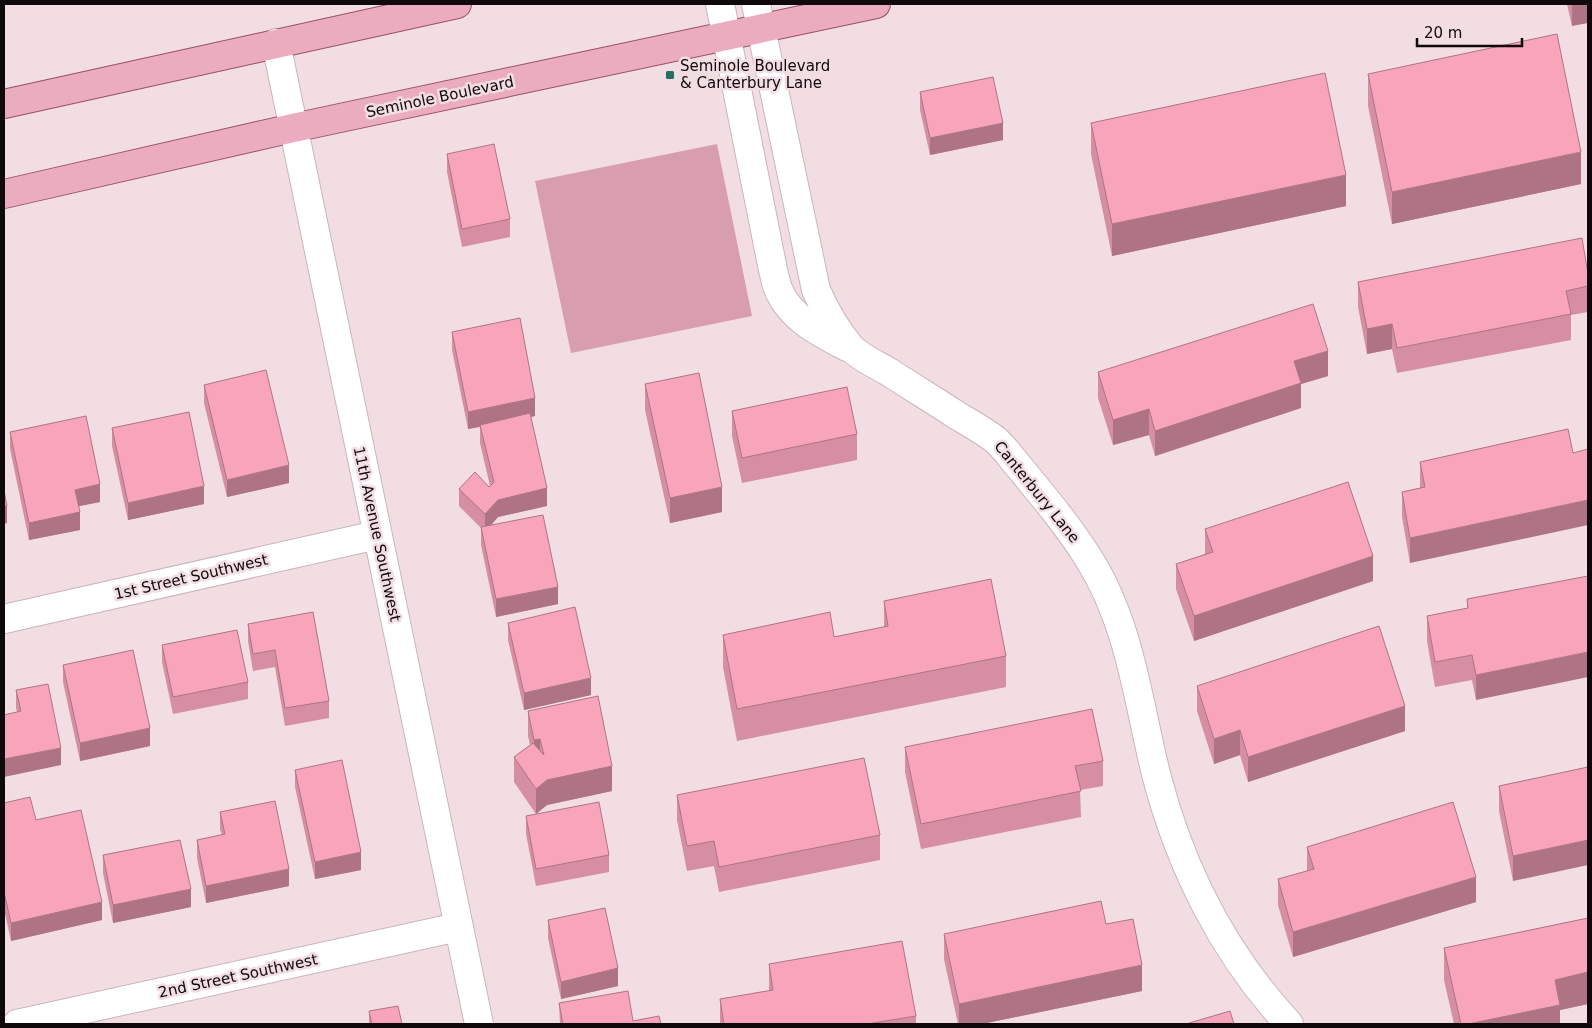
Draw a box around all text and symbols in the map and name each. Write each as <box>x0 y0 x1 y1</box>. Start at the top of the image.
scale bar <box>1417 15 1522 47</box>
text: 20 m <box>1424 24 1462 42</box>
place label: Seminole Boulevard & Canterbury Lane <box>680 57 830 92</box>
marker: Seminole Boulevard & Canterbury Lane <box>664 69 676 81</box>
street label: Seminole Boulevard <box>365 73 515 121</box>
street label: Canterbury Lane <box>990 438 1084 546</box>
street label: 11th Avenue Southwest <box>350 445 404 623</box>
street label: 1st Street Southwest <box>112 551 270 603</box>
street label: 2nd Street Southwest <box>157 950 319 1002</box>

